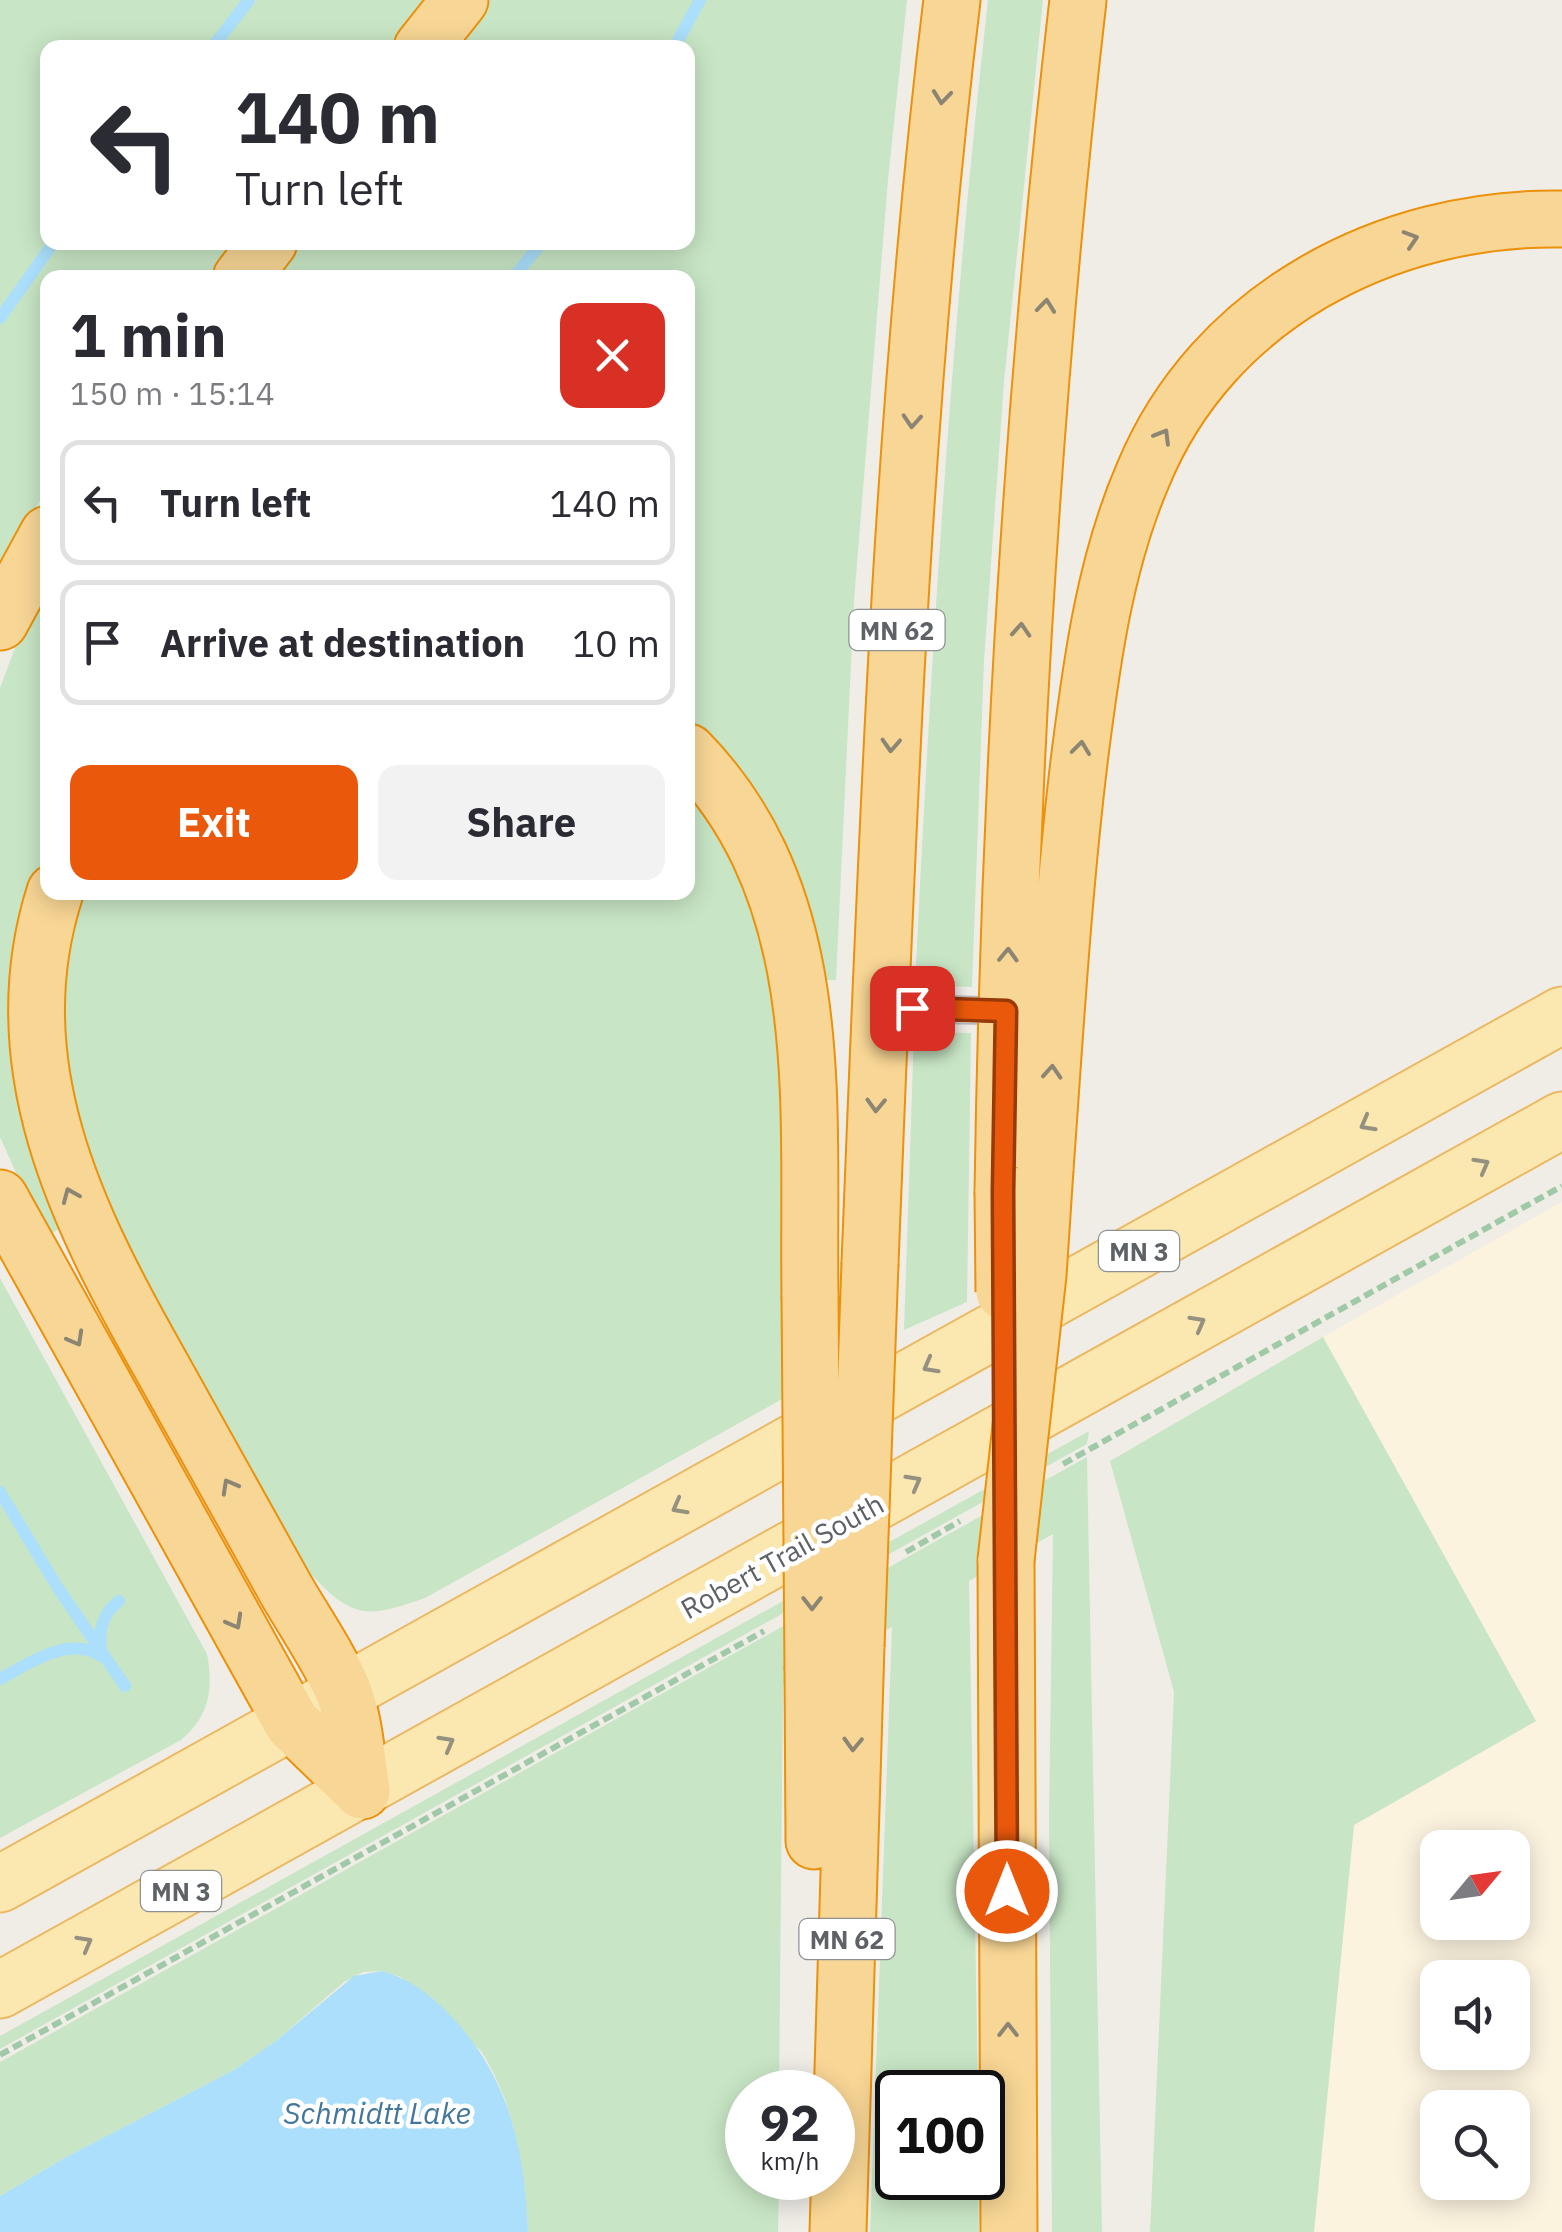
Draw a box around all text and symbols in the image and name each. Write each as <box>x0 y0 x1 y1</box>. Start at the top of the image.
text: 140 m <box>235 71 440 162</box>
icon: left <box>70 80 200 210</box>
one-way arrow <box>932 89 953 105</box>
text: Turn left <box>235 159 404 217</box>
one-way arrow <box>1401 230 1418 251</box>
text: 1 min <box>70 295 227 374</box>
one-way arrow <box>1035 298 1056 314</box>
button: close <box>560 303 665 408</box>
text: 150 m · 15:14 <box>70 372 275 414</box>
one-way arrow <box>902 413 924 429</box>
one-way arrow <box>1151 429 1170 447</box>
icon: left <box>75 475 130 530</box>
text: Turn left <box>160 478 311 527</box>
text: 140 m <box>549 478 660 527</box>
road number: MN 62 <box>850 610 944 650</box>
icon: arrive <box>75 615 130 670</box>
text: Arrive at destination <box>160 618 525 667</box>
text: 10 m <box>572 618 660 667</box>
one-way arrow <box>1010 622 1032 638</box>
one-way arrow <box>881 737 902 753</box>
one-way arrow <box>1070 740 1091 756</box>
button: Exit <box>70 765 358 880</box>
button: Share <box>378 765 665 880</box>
one-way arrow <box>997 946 1018 962</box>
pin <box>870 966 955 1051</box>
icon: arrive <box>885 981 940 1036</box>
one-way arrow <box>1041 1063 1062 1079</box>
one-way arrow <box>866 1097 887 1113</box>
one-way arrow <box>1360 1111 1378 1131</box>
one-way arrow <box>1471 1157 1489 1177</box>
one-way arrow <box>62 1187 82 1205</box>
road number: MN 3 <box>1099 1231 1179 1271</box>
one-way arrow <box>1187 1316 1205 1336</box>
one-way arrow <box>63 1328 83 1346</box>
one-way arrow <box>923 1354 941 1374</box>
one-way arrow <box>903 1474 921 1494</box>
one-way arrow <box>221 1479 241 1497</box>
street label: Robert Trail South <box>674 1485 890 1627</box>
one-way arrow <box>672 1494 690 1514</box>
one-way arrow <box>801 1596 823 1612</box>
one-way arrow <box>222 1611 242 1629</box>
one-way arrow <box>436 1736 454 1755</box>
one-way arrow <box>842 1736 863 1752</box>
north arrow <box>1420 1830 1530 1940</box>
map controls <box>1420 1830 1530 2200</box>
position arrow <box>955 1839 1059 1943</box>
road number: MN 3 <box>141 1871 221 1911</box>
road number: MN 62 <box>800 1919 894 1959</box>
one-way arrow <box>75 1936 93 1956</box>
button: sound <box>1420 1960 1530 2070</box>
one-way arrow <box>997 2021 1019 2036</box>
speed limit sign: 100 <box>875 2070 1005 2200</box>
text: 92 <box>760 2090 820 2155</box>
button: search <box>1420 2090 1530 2200</box>
water label: Schmidtt Lake <box>283 2093 471 2132</box>
text: km/h <box>761 2144 819 2177</box>

